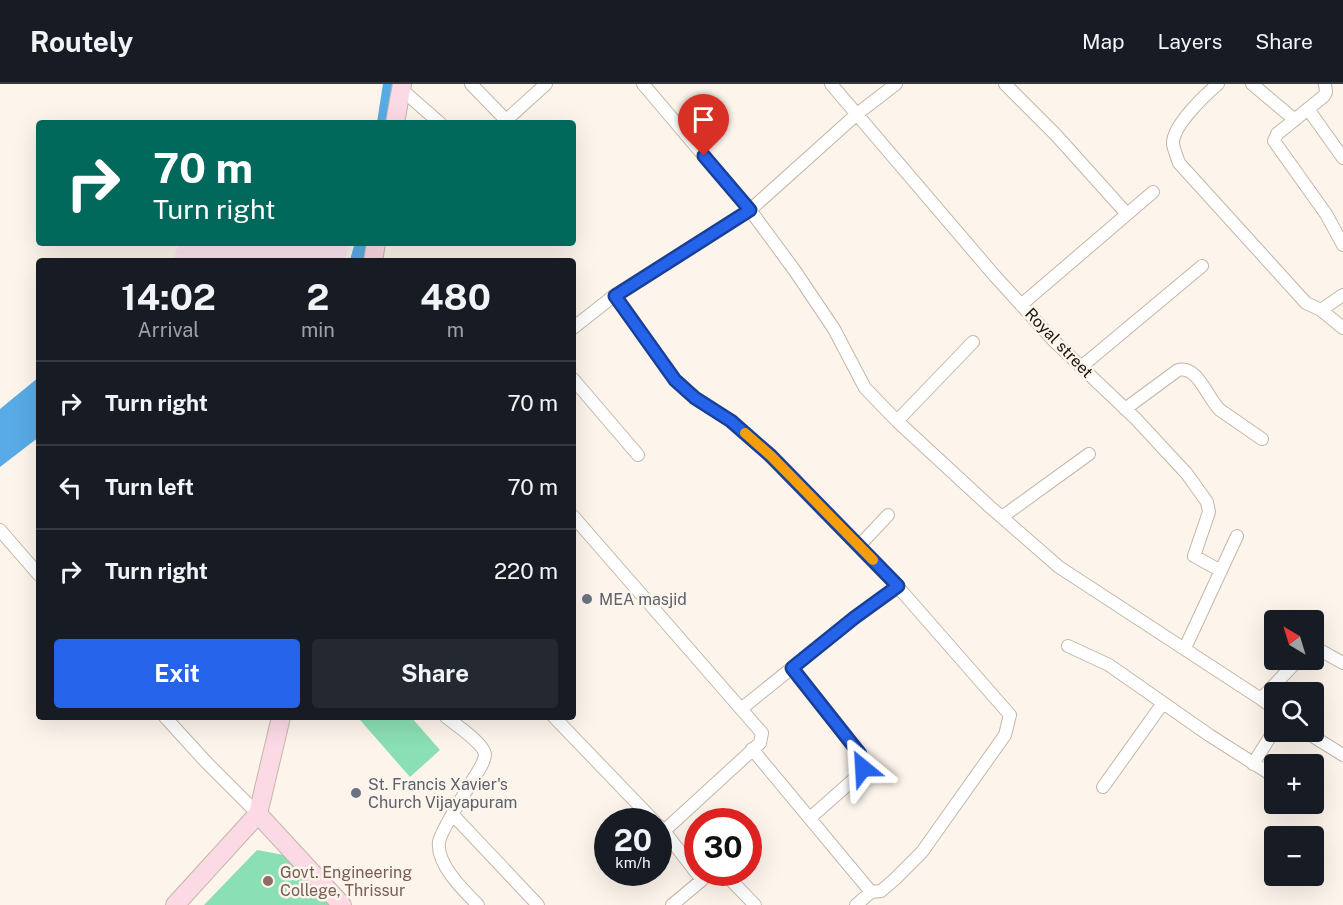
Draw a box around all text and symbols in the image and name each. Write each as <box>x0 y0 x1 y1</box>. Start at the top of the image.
text: Routely <box>30 25 133 58</box>
text: Map <box>1082 29 1125 54</box>
text: Layers <box>1158 29 1222 54</box>
text: Share <box>1255 29 1313 54</box>
pin <box>678 94 729 156</box>
icon: arrive <box>687 103 720 136</box>
text: 70 m <box>153 143 253 192</box>
icon: right <box>54 144 132 222</box>
text: Turn right <box>153 193 276 225</box>
text: 14:02 <box>121 276 216 318</box>
text: 2 <box>307 276 329 318</box>
text: 480 <box>420 276 491 318</box>
street label: Royal street <box>1021 304 1097 382</box>
text: Arrival <box>138 318 199 342</box>
text: min <box>301 318 335 342</box>
text: m <box>447 318 464 342</box>
icon: right <box>54 387 87 420</box>
text: Turn right <box>105 390 208 416</box>
text: 70 m <box>507 390 558 416</box>
icon: left <box>54 471 87 504</box>
text: Turn left <box>105 474 194 500</box>
text: 70 m <box>507 474 558 500</box>
icon: right <box>54 555 87 588</box>
text: Turn right <box>105 558 208 584</box>
text: 220 m <box>494 558 558 584</box>
place label: MEA masjid <box>599 590 687 609</box>
marker: MEA masjid <box>580 592 594 606</box>
north arrow <box>1264 610 1324 670</box>
map controls <box>1264 610 1324 886</box>
button: Exit <box>54 639 300 708</box>
button: Share <box>312 639 558 708</box>
button: search <box>1264 682 1324 742</box>
position arrow <box>831 736 895 800</box>
button: + <box>1264 754 1324 814</box>
place label: St. Francis Xavier's Church Vijayapuram <box>368 775 517 812</box>
marker: St. Francis Xavier's Church Vijayapuram <box>349 786 363 800</box>
speed limit sign: 30 <box>684 808 762 886</box>
text: 20 <box>614 822 652 858</box>
button: − <box>1264 826 1324 886</box>
text: km/h <box>615 854 651 871</box>
place label: Govt. Engineering College, Thrissur <box>280 863 412 900</box>
marker: Govt. Engineering College, Thrissur <box>261 874 275 888</box>

